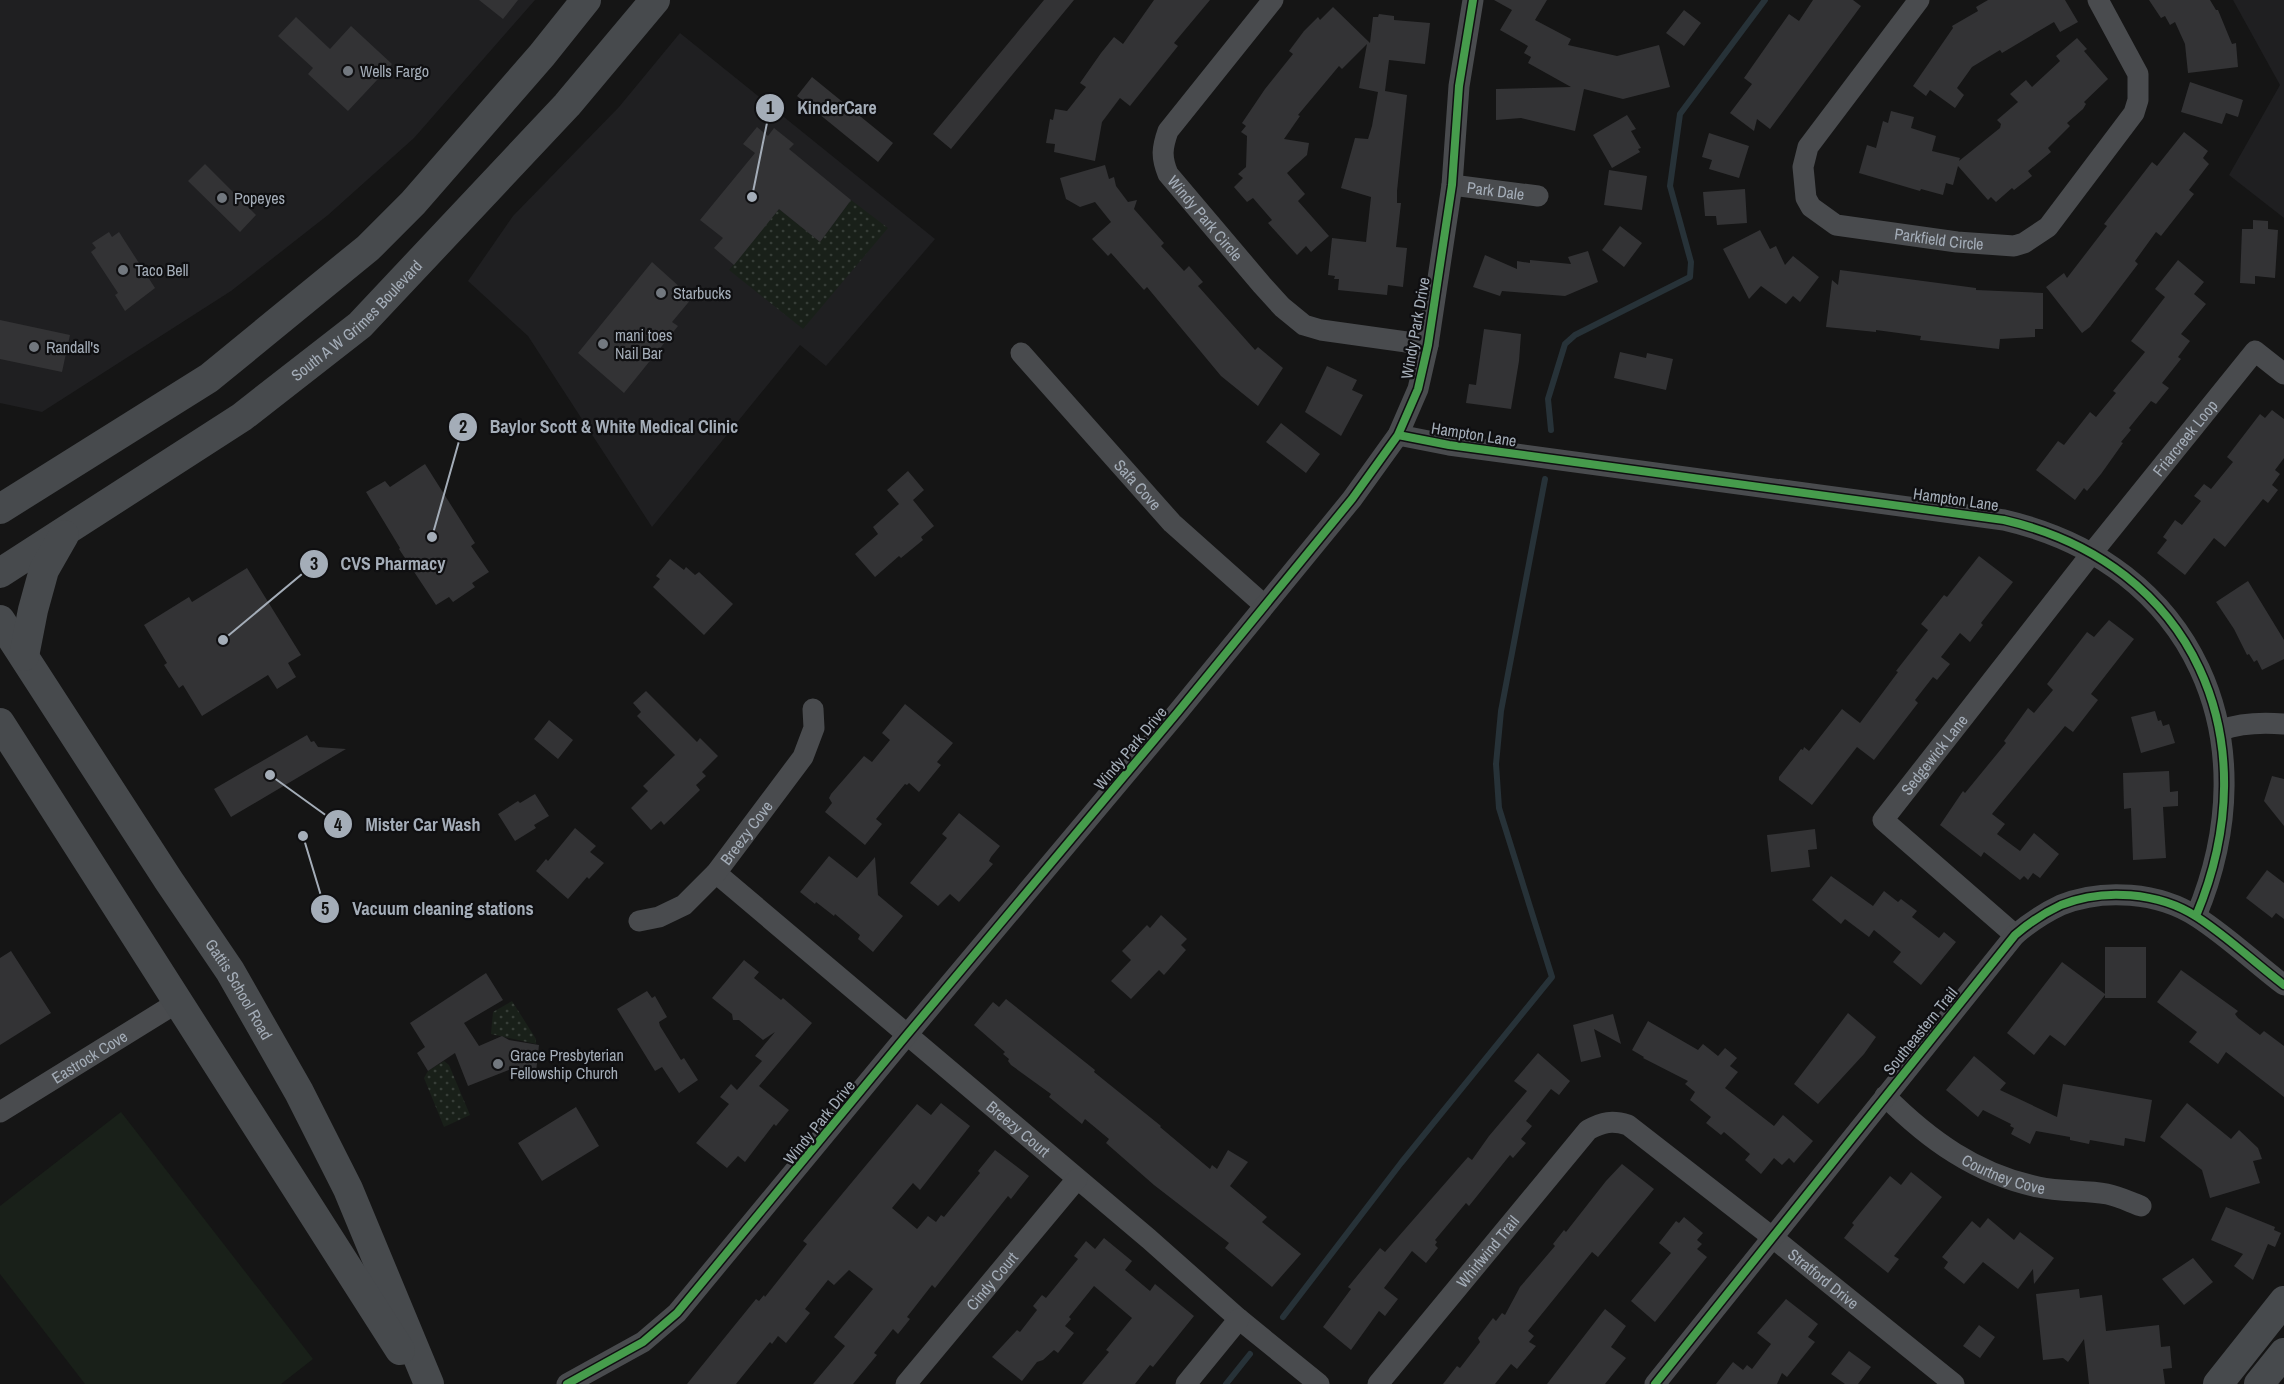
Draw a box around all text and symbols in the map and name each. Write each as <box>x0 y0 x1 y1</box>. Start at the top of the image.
place label: Wells Fargo <box>360 60 429 82</box>
marker: Wells Fargo <box>341 64 355 78</box>
callout: KinderCare <box>755 90 888 126</box>
text: 1 <box>766 95 775 120</box>
text: KinderCare <box>797 95 877 120</box>
street label: Windy Park Circle <box>1163 171 1248 266</box>
street label: Park Dale <box>1466 176 1526 205</box>
place label: Popeyes <box>234 187 285 209</box>
marker: Popeyes <box>215 191 229 205</box>
street label: Parkfield Circle <box>1893 222 1984 255</box>
street label: South A W Grimes Boulevard <box>286 255 427 386</box>
place label: Taco Bell <box>135 259 189 281</box>
marker: Taco Bell <box>116 263 130 277</box>
street label: Windy Park Drive <box>1395 275 1435 381</box>
place label: Starbucks <box>673 282 731 304</box>
marker: Starbucks <box>654 286 668 300</box>
place label: mani toes Nail Bar <box>615 324 673 364</box>
place label: Randall's <box>46 336 100 358</box>
marker: mani toes Nail Bar <box>596 337 610 351</box>
marker: Randall's <box>27 340 41 354</box>
street label: Friarcreek Loop <box>2147 395 2223 481</box>
callout: Baylor Scott & White Medical Clinic <box>448 409 750 445</box>
text: 2 <box>459 414 467 439</box>
text: Baylor Scott & White Medical Clinic <box>490 414 738 439</box>
street label: Hampton Lane <box>1430 416 1518 452</box>
street label: Safa Cove <box>1109 454 1166 515</box>
street label: Hampton Lane <box>1912 482 2000 516</box>
callout: CVS Pharmacy <box>299 546 458 582</box>
text: 3 <box>310 551 318 576</box>
text: CVS Pharmacy <box>340 551 446 576</box>
street label: Windy Park Drive <box>1089 702 1171 794</box>
street label: Sedgewick Lane <box>1896 710 1973 800</box>
street label: Breezy Cove <box>715 796 778 869</box>
callout: Mister Car Wash <box>323 806 492 842</box>
text: 4 <box>334 812 343 837</box>
text: Mister Car Wash <box>365 812 481 837</box>
callout: Vacuum cleaning stations <box>310 891 546 927</box>
text: 5 <box>321 896 329 921</box>
text: Vacuum cleaning stations <box>352 896 534 921</box>
street label: Gattis School Road <box>200 935 278 1044</box>
street label: Southeastern Trail <box>1878 982 1962 1080</box>
street label: Eastrock Cove <box>47 1025 131 1089</box>
place label: Grace Presbyterian Fellowship Church <box>510 1044 624 1084</box>
marker: Grace Presbyterian Fellowship Church <box>491 1057 505 1071</box>
street label: Windy Park Drive <box>778 1075 860 1169</box>
street label: Breezy Court <box>982 1096 1055 1162</box>
street label: Courtney Cove <box>1958 1149 2047 1199</box>
street label: Whirlwind Trail <box>1451 1211 1524 1292</box>
street label: Stratford Drive <box>1783 1243 1864 1314</box>
street label: Cindy Court <box>961 1247 1023 1315</box>

